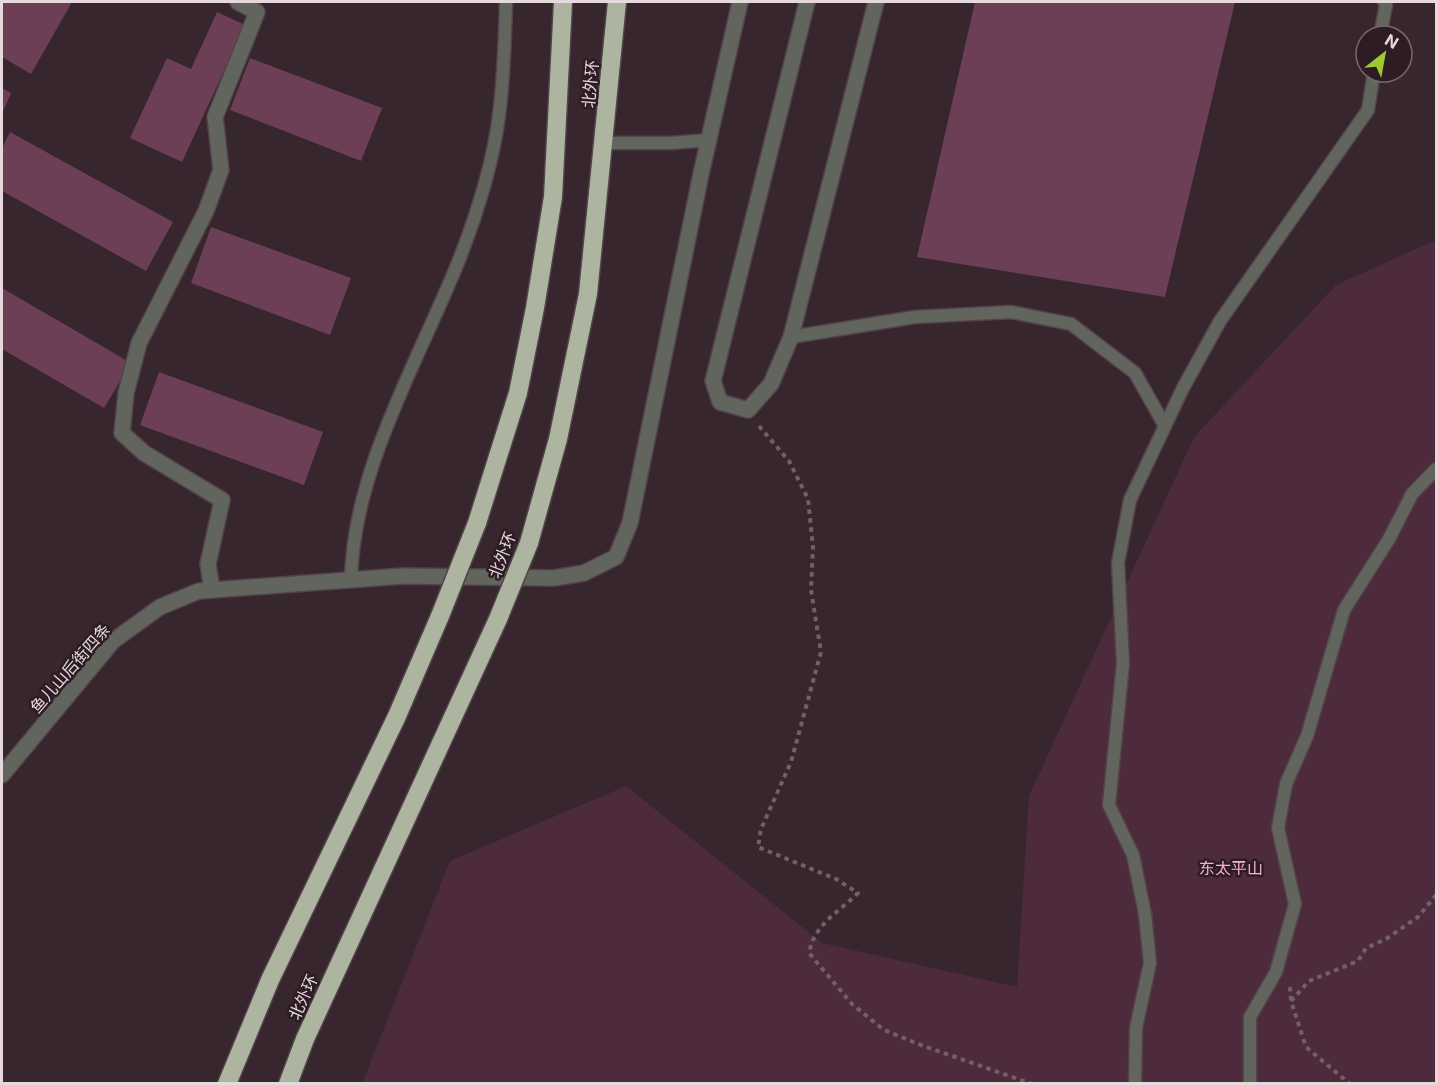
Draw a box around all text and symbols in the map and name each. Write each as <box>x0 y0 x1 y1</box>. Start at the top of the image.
north arrow <box>1354 24 1414 84</box>
text: N <box>1381 29 1402 53</box>
street label: 北外环 <box>578 59 602 109</box>
street label: 北外环 <box>484 529 520 581</box>
street label: 鱼儿山后街四条 <box>26 619 114 717</box>
park label: 东太平山 <box>1199 858 1263 878</box>
street label: 北外环 <box>284 971 322 1023</box>

